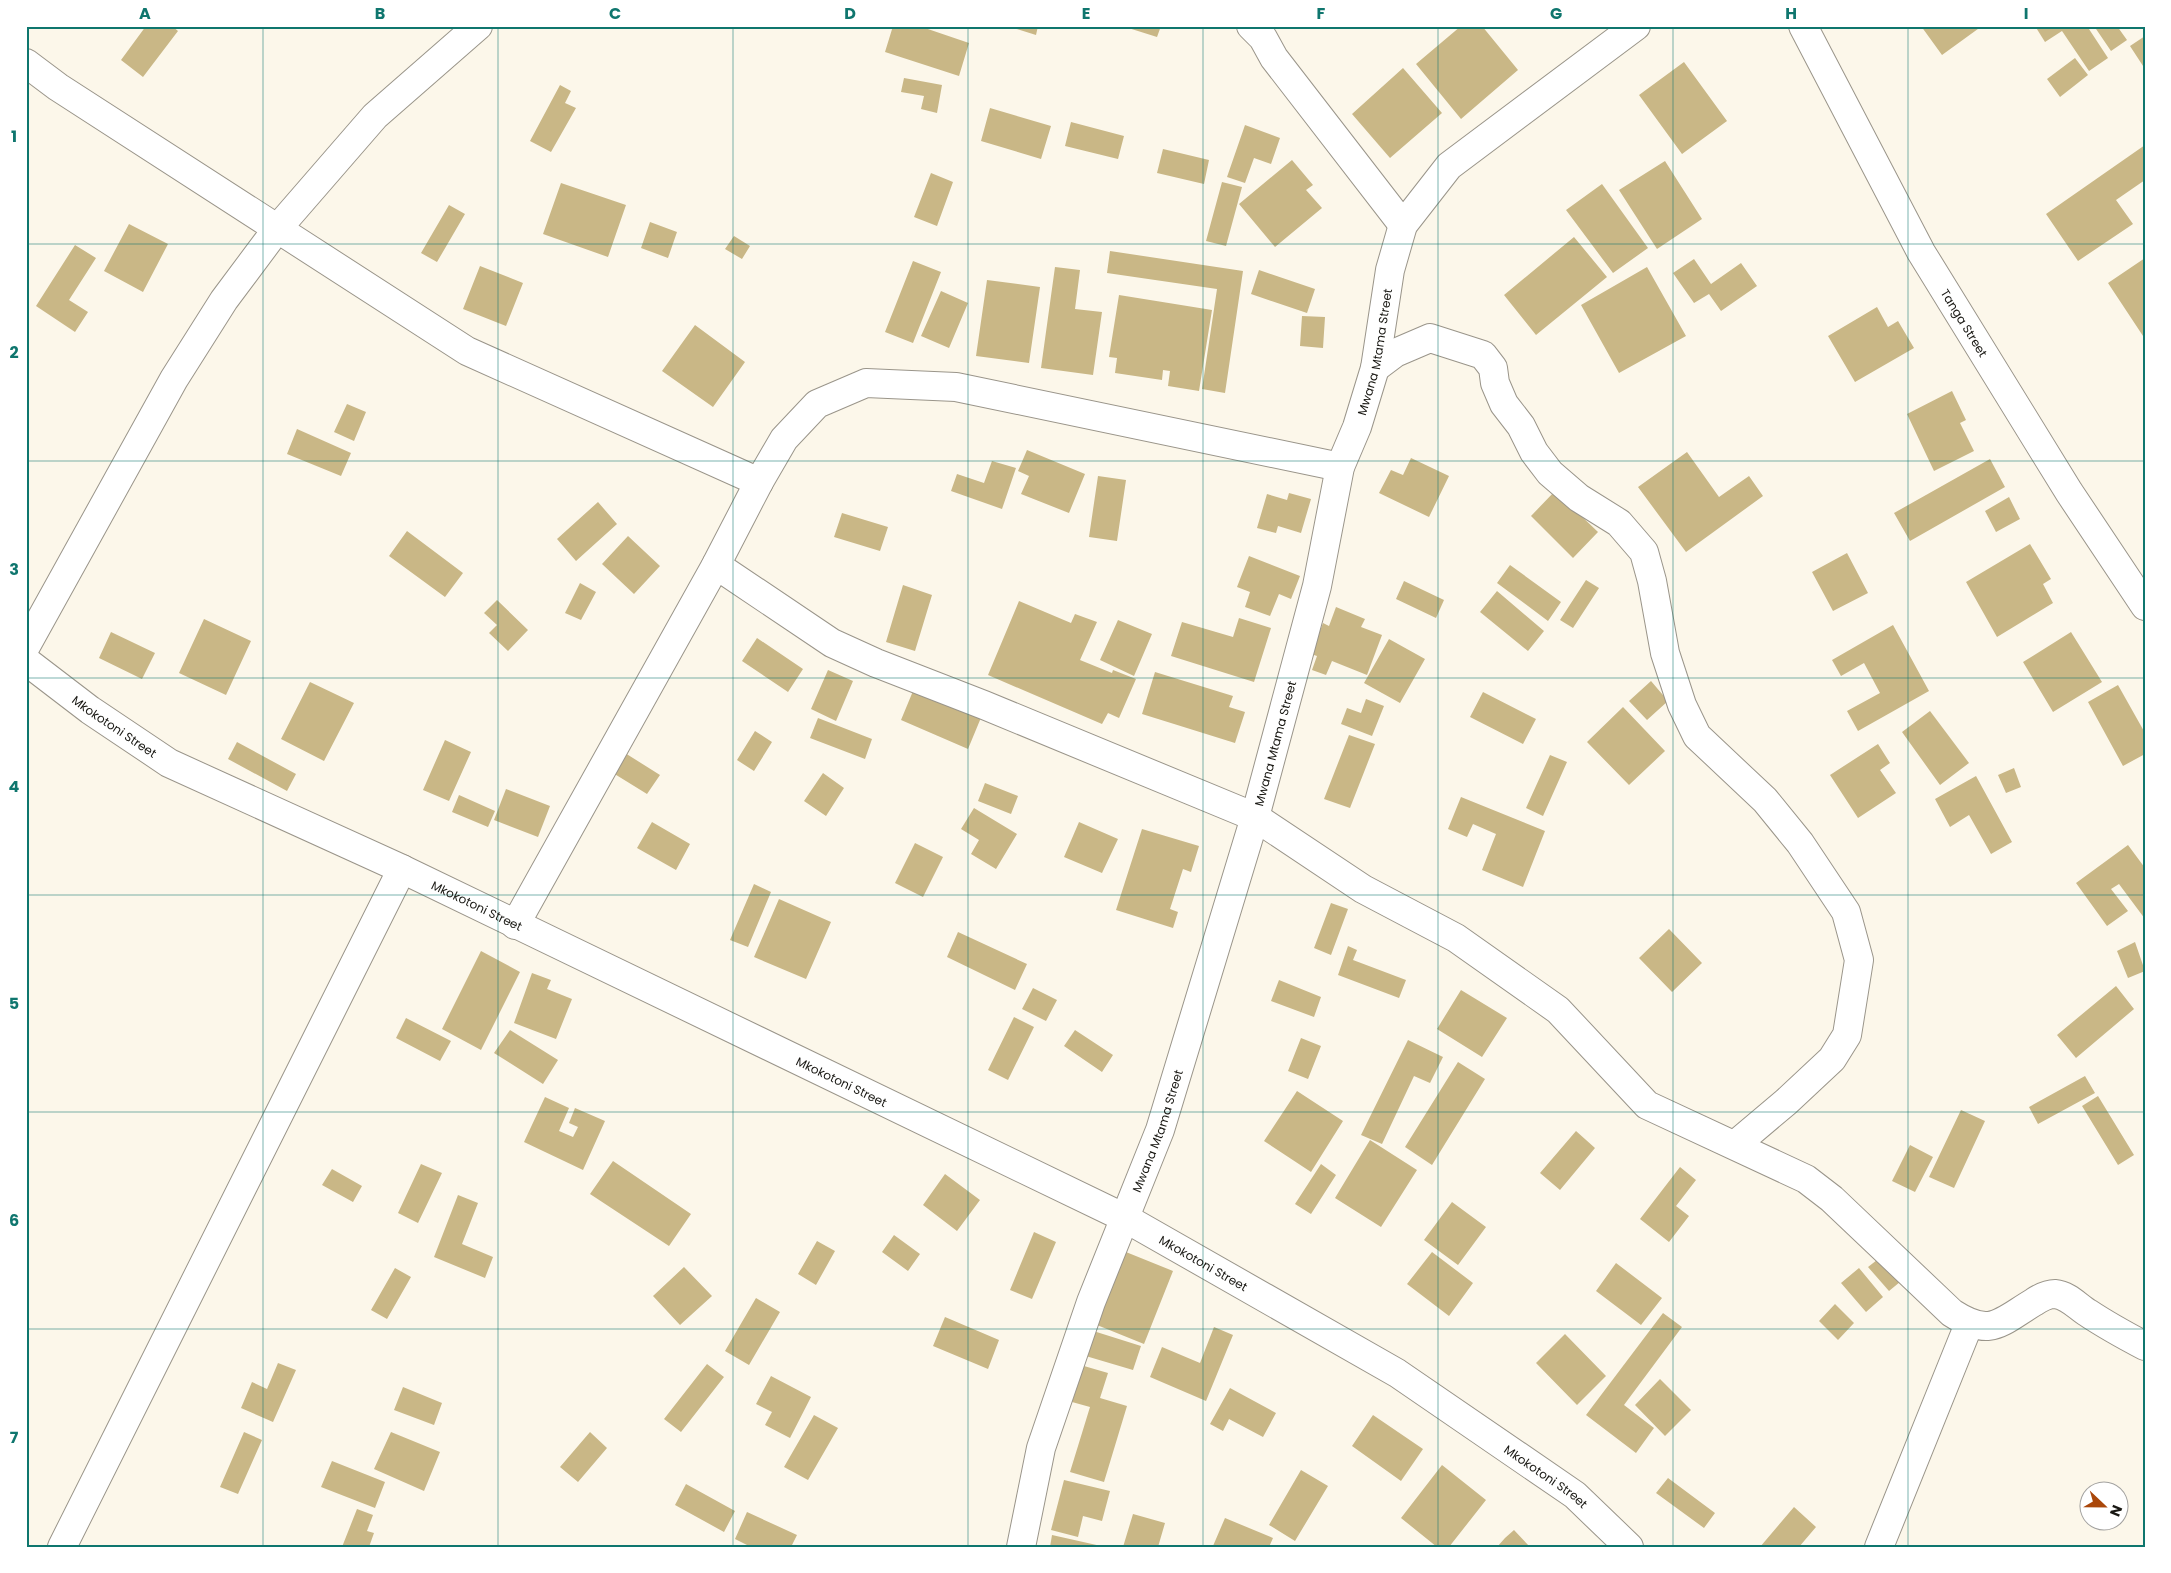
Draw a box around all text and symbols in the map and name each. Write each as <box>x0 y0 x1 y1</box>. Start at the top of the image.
text: A <box>139 2 151 25</box>
text: B <box>375 2 385 25</box>
text: C <box>609 2 621 25</box>
text: D <box>844 2 856 25</box>
text: E <box>1082 2 1090 25</box>
text: F <box>1317 2 1326 25</box>
text: G <box>1550 2 1562 25</box>
text: H <box>1785 2 1797 25</box>
text: I <box>2024 2 2028 25</box>
text: 1 <box>11 125 17 148</box>
street label: Tanga Street <box>1937 285 1992 360</box>
street label: Mwana Mtama Street <box>1353 287 1396 417</box>
text: 2 <box>9 341 19 364</box>
text: 3 <box>9 558 19 581</box>
street label: Mwana Mtama Street <box>1250 679 1300 808</box>
street label: Mkokotoni Street <box>69 691 160 761</box>
text: 4 <box>9 775 20 798</box>
street label: Mkokotoni Street <box>429 876 525 934</box>
text: 5 <box>9 992 19 1015</box>
street label: Mkokotoni Street <box>793 1052 890 1110</box>
street label: Mwana Mtama Street <box>1127 1067 1186 1195</box>
text: 6 <box>9 1209 19 1232</box>
street label: Mkokotoni Street <box>1156 1231 1251 1295</box>
text: 7 <box>10 1426 19 1449</box>
street label: Mkokotoni Street <box>1501 1440 1592 1512</box>
north arrow <box>2078 1480 2128 1530</box>
text: N <box>2105 1502 2127 1519</box>

